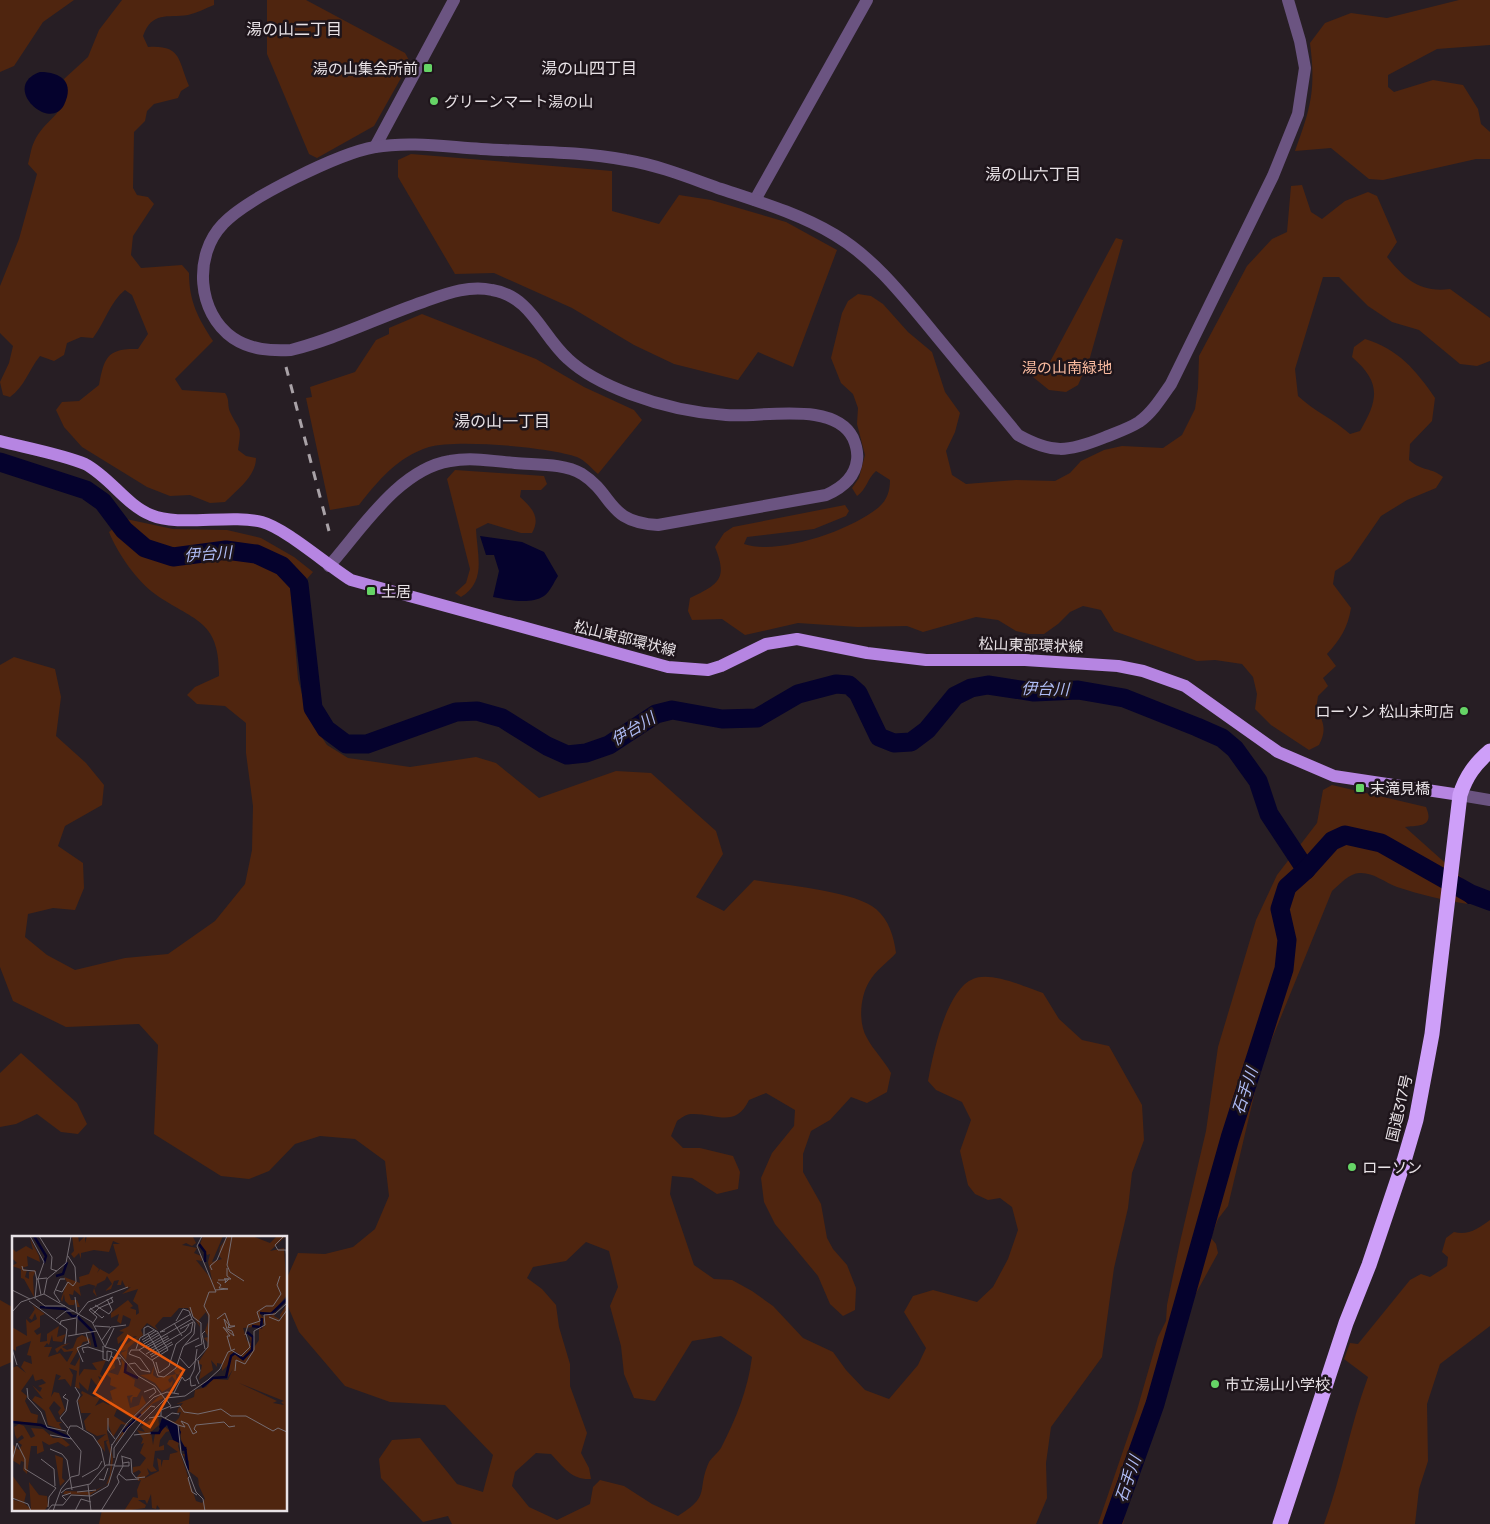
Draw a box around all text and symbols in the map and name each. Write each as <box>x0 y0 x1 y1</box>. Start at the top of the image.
district label: 湯の山二丁目 <box>246 19 342 40</box>
district label: 湯の山四丁目 <box>541 58 637 79</box>
place label: 湯の山集会所前 <box>313 59 418 78</box>
marker: 湯の山集会所前 <box>422 62 434 74</box>
place label: グリーンマート湯の山 <box>444 92 593 111</box>
marker: グリーンマート湯の山 <box>428 95 440 107</box>
district label: 湯の山六丁目 <box>985 164 1081 185</box>
park label: 湯の山南緑地 <box>1022 358 1112 377</box>
district label: 湯の山一丁目 <box>454 411 550 432</box>
water label: 伊台川 <box>183 542 235 566</box>
place label: 土居 <box>381 582 411 601</box>
marker: 土居 <box>365 585 377 597</box>
street label: 松山東部環状線 <box>572 616 678 660</box>
street label: 松山東部環状線 <box>978 634 1084 656</box>
water label: 伊台川 <box>1021 678 1071 700</box>
place label: ローソン 松山末町店 <box>1315 702 1454 721</box>
marker: ローソン 松山末町店 <box>1458 705 1470 717</box>
water label: 伊台川 <box>607 707 661 750</box>
place label: 末滝見橋 <box>1370 779 1430 798</box>
marker: 末滝見橋 <box>1354 782 1366 794</box>
water label: 石手川 <box>1228 1063 1263 1117</box>
street label: 国道317号 <box>1382 1072 1416 1144</box>
place label: ローソン <box>1362 1158 1422 1177</box>
marker: ローソン <box>1346 1161 1358 1173</box>
inset map <box>12 1236 288 1512</box>
place label: 市立湯山小学校 <box>1225 1375 1330 1394</box>
marker: 市立湯山小学校 <box>1209 1378 1221 1390</box>
water label: 石手川 <box>1110 1451 1146 1505</box>

